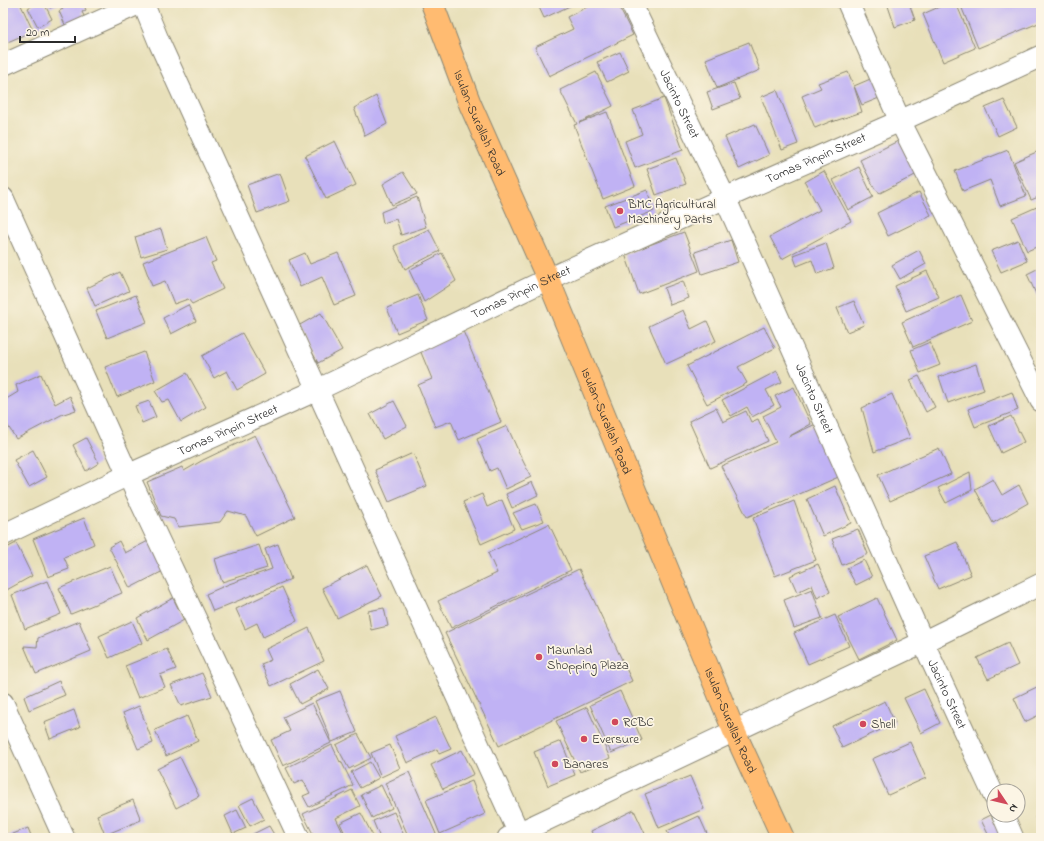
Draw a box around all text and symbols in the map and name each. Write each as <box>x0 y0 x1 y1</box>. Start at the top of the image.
scale bar <box>20 18 75 44</box>
text: 20 m <box>26 24 49 42</box>
street label: Jacinto Street <box>655 66 705 142</box>
street label: Isulan-Surallah Road <box>449 67 511 180</box>
street label: Tomas Pinpin Street <box>762 127 870 189</box>
place label: BMC Agricultural Machinery Parts <box>627 195 716 230</box>
marker: BMC Agricultural Machinery Parts <box>615 206 625 216</box>
street label: Tomas Pinpin Street <box>468 260 574 324</box>
street label: Jacinto Street <box>790 360 839 437</box>
street label: Isulan-Surallah Road <box>576 365 637 478</box>
street label: Tomas Pinpin Street <box>175 399 281 461</box>
place label: Maunlad Shopping Plaza <box>547 641 629 676</box>
marker: Maunlad Shopping Plaza <box>534 652 544 662</box>
street label: Jacinto Street <box>923 656 972 733</box>
street label: Isulan-Surallah Road <box>699 664 762 777</box>
place label: RCBC <box>623 713 653 732</box>
place label: Shell <box>871 715 896 734</box>
marker: RCBC <box>610 717 620 727</box>
marker: Shell <box>858 719 868 729</box>
place label: Eversure <box>592 730 639 749</box>
marker: Eversure <box>579 734 589 744</box>
place label: Banares <box>562 755 609 774</box>
marker: Banares <box>550 759 560 769</box>
north arrow <box>986 783 1026 823</box>
text: N <box>1005 801 1022 816</box>

